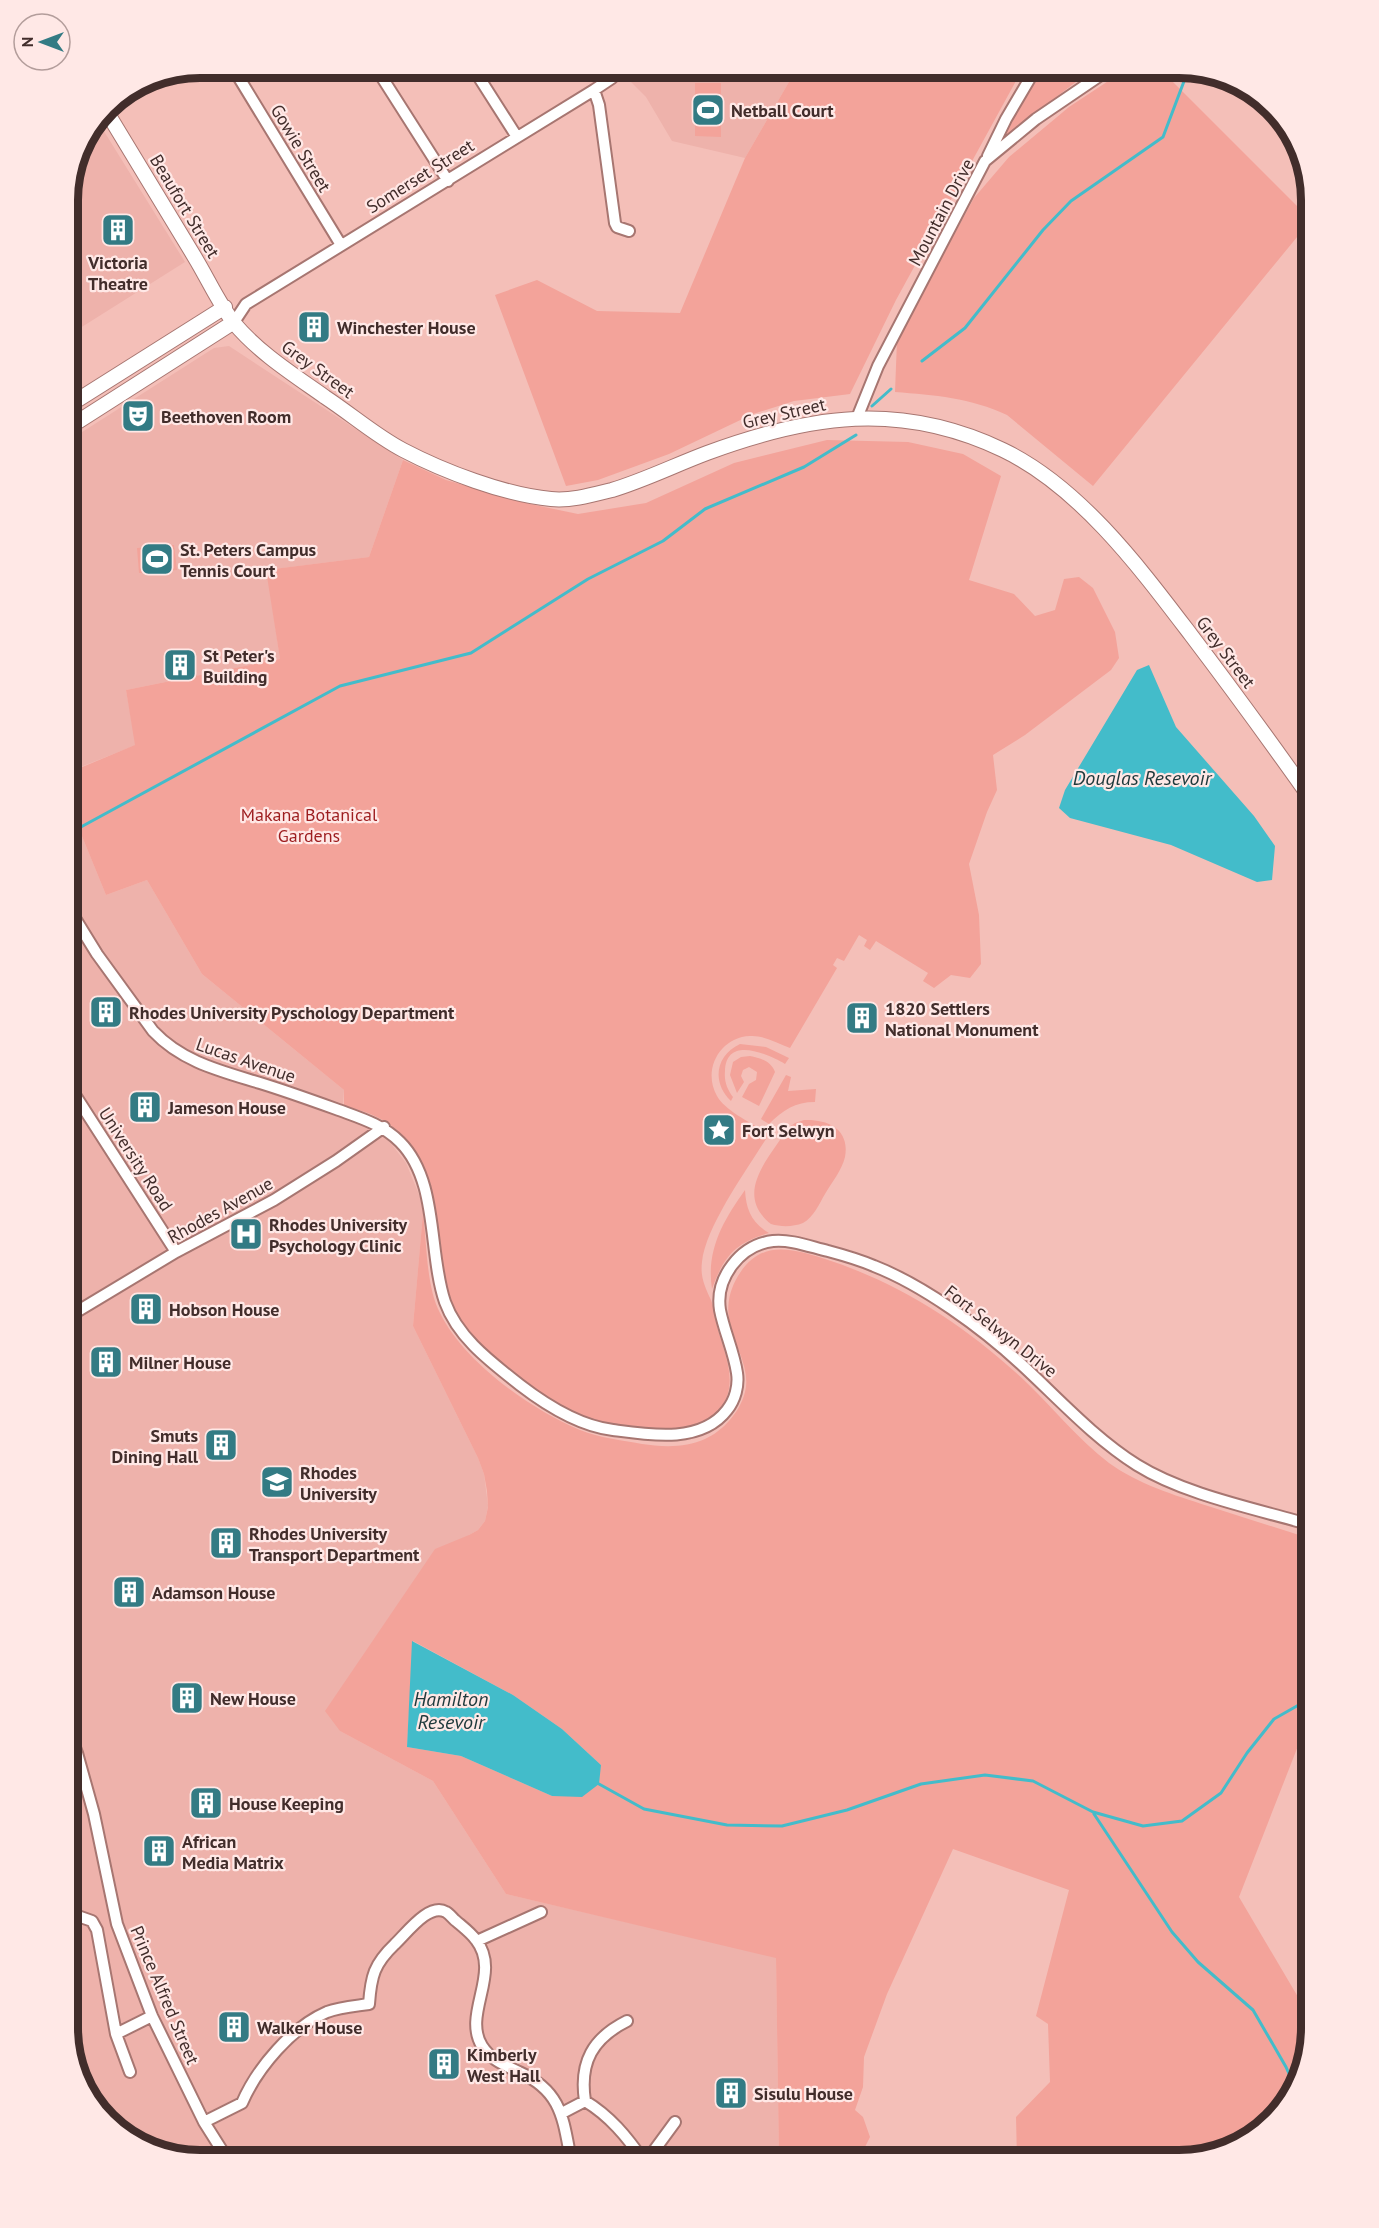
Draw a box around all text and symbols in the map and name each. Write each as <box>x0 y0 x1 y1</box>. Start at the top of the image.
north arrow <box>12 12 72 72</box>
text: N <box>17 37 37 47</box>
sports icon: Netball Court <box>690 92 726 128</box>
place label: Netball Court <box>731 99 834 122</box>
street label: Gowie Street <box>266 100 336 196</box>
street label: Somerset Street <box>362 134 478 218</box>
street label: Beaufort Street <box>145 150 225 262</box>
street label: Mountain Drive <box>903 154 979 270</box>
building icon: Victoria Theatre <box>100 212 136 248</box>
place label: Victoria Theatre <box>87 251 148 295</box>
building icon: Winchester House <box>296 309 332 345</box>
place label: Winchester House <box>337 316 476 339</box>
street label: Grey Street <box>277 335 359 403</box>
street label: Grey Street <box>740 392 828 434</box>
theatre icon: Beethoven Room <box>120 398 156 434</box>
place label: Beethoven Room <box>161 405 291 428</box>
place label: St. Peters Campus Tennis Court <box>180 538 317 582</box>
sports icon: St. Peters Campus Tennis Court <box>139 541 175 577</box>
street label: Grey Street <box>1191 611 1261 693</box>
place label: St Peter's Building <box>203 644 275 688</box>
building icon: St Peter's Building <box>162 647 198 683</box>
water label: Douglas Resevoir <box>1073 765 1213 791</box>
park label: Makana Botanical Gardens <box>241 803 378 847</box>
building icon: Rhodes University Pyschology Department <box>88 994 124 1030</box>
place label: 1820 Settlers National Monument <box>885 997 1039 1041</box>
building icon: 1820 Settlers National Monument <box>844 1000 880 1036</box>
place label: Rhodes University Pyschology Department <box>129 1001 455 1024</box>
street label: Lucas Avenue <box>193 1032 299 1088</box>
building icon: Jameson House <box>127 1089 163 1125</box>
place label: Jameson House <box>167 1096 286 1119</box>
street label: University Road <box>94 1103 178 1215</box>
place icon: Fort Selwyn <box>701 1112 737 1148</box>
place label: Fort Selwyn <box>742 1119 834 1142</box>
street label: Rhodes Avenue <box>163 1172 277 1248</box>
place label: Rhodes University Psychology Clinic <box>269 1213 407 1257</box>
hospital icon: Rhodes University Psychology Clinic <box>228 1216 264 1252</box>
street label: Fort Selwyn Drive <box>940 1280 1062 1382</box>
building icon: Hobson House <box>128 1291 164 1327</box>
place label: Hobson House <box>169 1298 279 1321</box>
building icon: Milner House <box>88 1344 124 1380</box>
place label: Milner House <box>129 1351 231 1374</box>
place label: Smuts Dining Hall <box>112 1424 199 1468</box>
building icon: Smuts Dining Hall <box>203 1427 239 1463</box>
place label: Rhodes University <box>300 1461 377 1505</box>
school or university icon: Rhodes University <box>259 1464 295 1500</box>
place label: Rhodes University Transport Department <box>249 1522 420 1566</box>
building icon: Rhodes University Transport Department <box>208 1525 244 1561</box>
building icon: Adamson House <box>111 1574 147 1610</box>
place label: Adamson House <box>152 1581 275 1604</box>
building icon: New House <box>169 1680 205 1716</box>
water label: Hamilton Resevoir <box>413 1686 489 1735</box>
place label: New House <box>210 1687 296 1710</box>
building icon: House Keeping <box>188 1785 224 1821</box>
place label: House Keeping <box>229 1792 344 1815</box>
place label: African Media Matrix <box>182 1830 284 1874</box>
building icon: African Media Matrix <box>141 1833 177 1869</box>
street label: Prince Alfred Street <box>125 1922 205 2068</box>
building icon: Walker House <box>216 2009 252 2045</box>
place label: Walker House <box>257 2016 362 2039</box>
place label: Kimberly West Hall <box>467 2043 541 2087</box>
building icon: Kimberly West Hall <box>426 2046 462 2082</box>
building icon: Sisulu House <box>713 2075 749 2111</box>
place label: Sisulu House <box>754 2082 853 2105</box>

